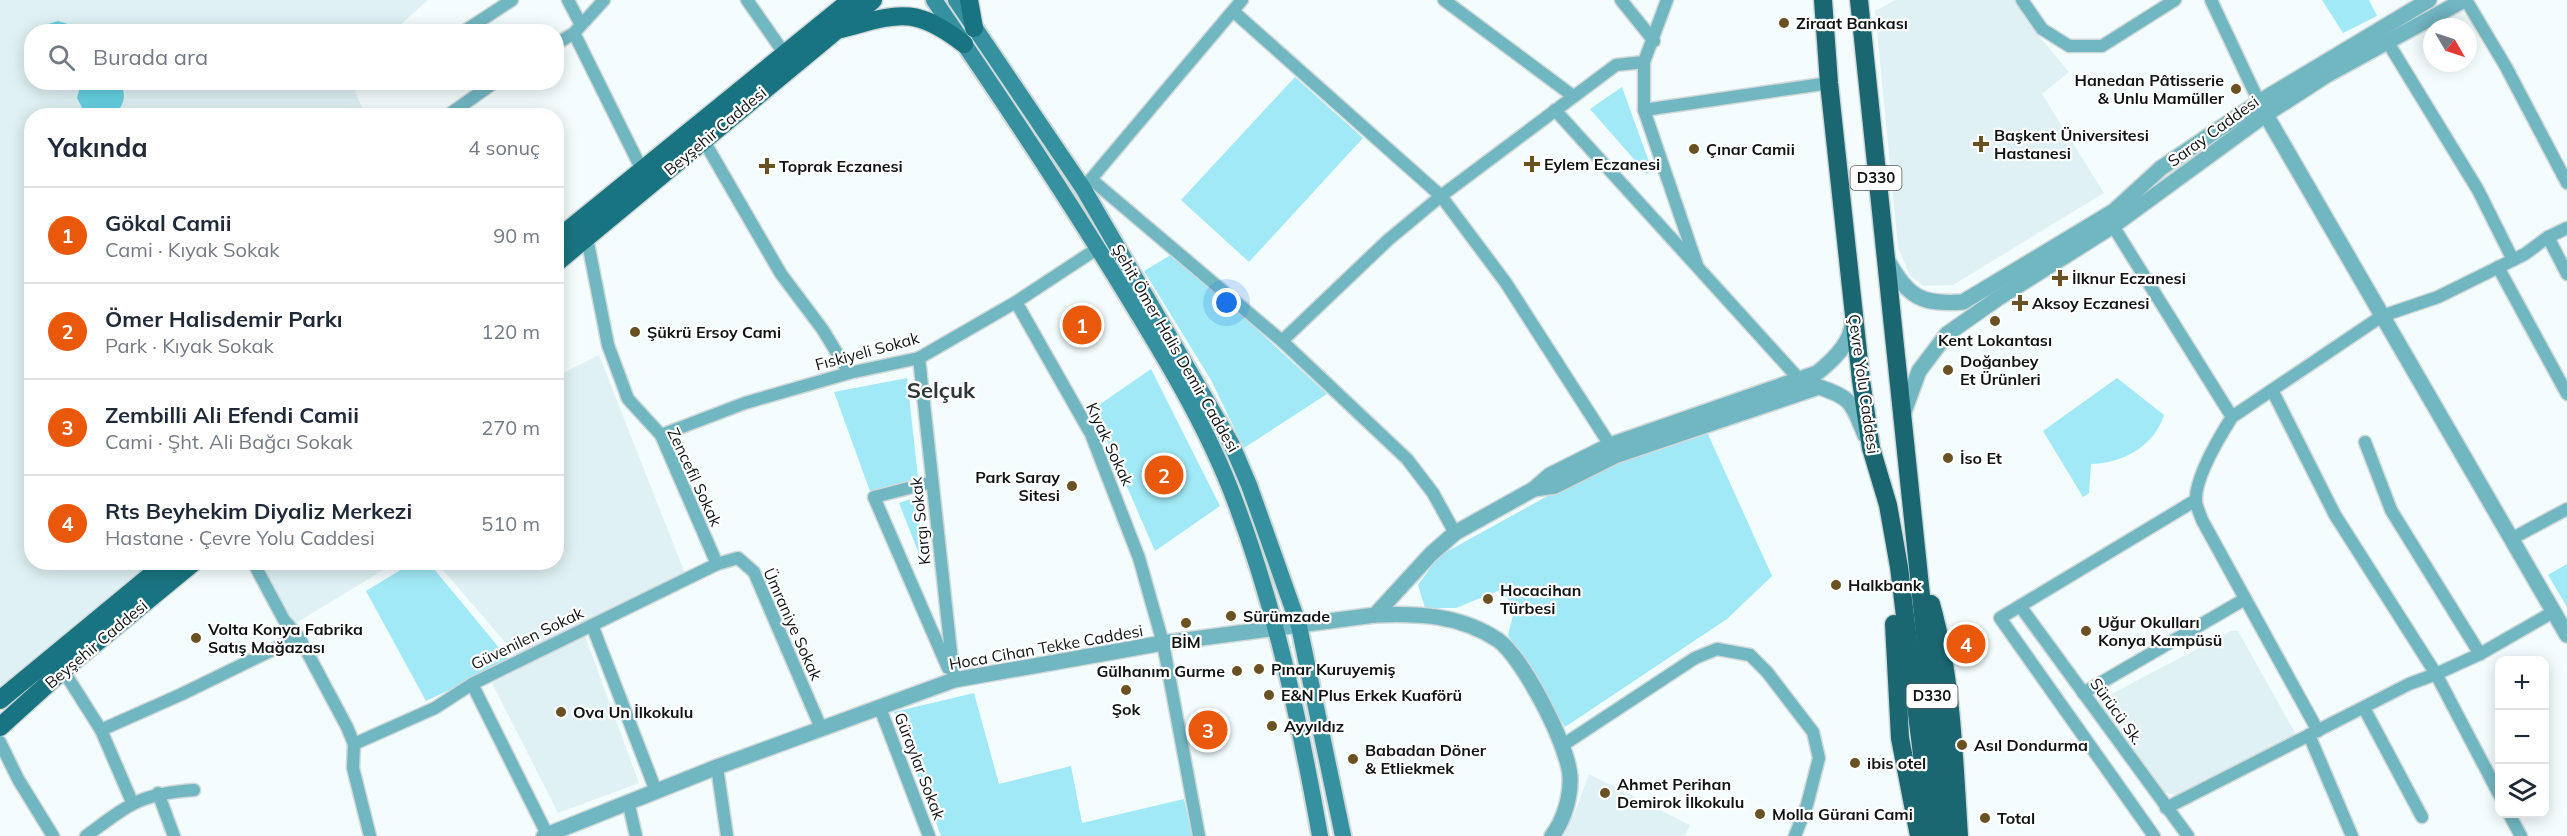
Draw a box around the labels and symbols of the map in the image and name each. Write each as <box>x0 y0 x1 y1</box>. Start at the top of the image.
place label: Ziraat Bankası <box>1796 13 1908 33</box>
marker: Ziraat Bankası <box>1777 16 1791 30</box>
north arrow <box>2423 18 2477 72</box>
place label: Hanedan Pâtisserie & Unlu Mamüller <box>2075 70 2225 108</box>
street label: Beyşehir Caddesi <box>660 82 770 180</box>
marker: Hanedan Pâtisserie & Unlu Mamüller <box>2229 82 2243 96</box>
street label: Saray Caddesi <box>2164 91 2262 171</box>
place label: Başkent Üniversitesi Hastanesi <box>1994 125 2149 163</box>
marker: Başkent Üniversitesi Hastanesi <box>1972 135 1990 153</box>
place label: Çınar Camii <box>1706 139 1795 159</box>
marker: Çınar Camii <box>1687 142 1701 156</box>
place label: Eylem Eczanesi <box>1544 154 1660 174</box>
place label: Toprak Eczanesi <box>779 156 903 176</box>
marker: Eylem Eczanesi <box>1525 157 1539 171</box>
marker: Toprak Eczanesi <box>760 159 774 173</box>
road number: D330 <box>1850 166 1902 190</box>
street label: Şehit Ömer Halis Demir Caddesi <box>1108 240 1244 456</box>
place label: İlknur Eczanesi <box>2072 268 2186 288</box>
marker: İlknur Eczanesi <box>2053 271 2067 285</box>
your location <box>1212 288 1241 317</box>
place label: Aksoy Eczanesi <box>2032 293 2150 313</box>
marker: Aksoy Eczanesi <box>2013 296 2027 310</box>
pin: 1 <box>1062 302 1102 348</box>
street label: Çevre Yolu Caddesi <box>1844 313 1884 455</box>
marker: Kent Lokantası <box>1988 314 2002 328</box>
place label: Şükrü Ersoy Cami <box>647 322 781 342</box>
marker: Şükrü Ersoy Cami <box>628 325 642 339</box>
street label: Fıskiyeli Sokak <box>813 327 922 374</box>
place label: Kent Lokantası <box>1938 330 2052 350</box>
place label: Doğanbey Et Ürünleri <box>1960 351 2041 389</box>
marker: Doğanbey Et Ürünleri <box>1941 363 1955 377</box>
district label: Selçuk <box>907 376 976 404</box>
street label: Kıyak Sokak <box>1082 399 1138 489</box>
street label: Zencefil Sokak <box>663 425 727 530</box>
place label: İso Et <box>1960 448 2002 468</box>
marker: İso Et <box>1941 451 1955 465</box>
pin: 2 <box>1144 452 1184 498</box>
place label: Park Saray Sitesi <box>975 467 1060 505</box>
street label: Kargı Sokak <box>905 475 935 566</box>
marker: Park Saray Sitesi <box>1065 479 1079 493</box>
street label: Ümraniye Sokak <box>759 565 827 684</box>
place label: Halkbank <box>1848 575 1923 595</box>
marker: Halkbank <box>1829 578 1843 592</box>
place label: Hocacihan Türbesi <box>1500 580 1581 618</box>
marker: Hocacihan Türbesi <box>1481 592 1495 606</box>
street label: Beyşehir Caddesi <box>41 595 151 693</box>
street label: Güvenilen Sokak <box>468 602 587 674</box>
place label: Sürümzade <box>1243 606 1330 626</box>
marker: Sürümzade <box>1224 609 1238 623</box>
place label: Uğur Okulları Konya Kampüsü <box>2098 612 2222 650</box>
marker: BİM <box>1179 616 1193 630</box>
place label: Volta Konya Fabrika Satış Mağazası <box>207 619 363 657</box>
street label: Hoca Cihan Tekke Caddesi <box>947 620 1145 674</box>
pin: 4 <box>1946 622 1986 666</box>
marker: Uğur Okulları Konya Kampüsü <box>2079 624 2093 638</box>
marker: Volta Konya Fabrika Satış Mağazası <box>189 631 203 645</box>
place label: BİM <box>1171 632 1201 652</box>
place label: Pınar Kuruyemiş <box>1271 659 1396 679</box>
place label: Gülhanım Gurme <box>1096 661 1225 681</box>
marker: Pınar Kuruyemiş <box>1252 662 1266 676</box>
marker: Gülhanım Gurme <box>1230 664 1244 678</box>
street label: Sürücü Sk. <box>2086 674 2148 748</box>
marker: Şok <box>1119 683 1133 697</box>
road number: D330 <box>1906 684 1958 708</box>
place label: E&N Plus Erkek Kuaförü <box>1281 685 1462 705</box>
marker: E&N Plus Erkek Kuaförü <box>1262 688 1276 702</box>
place label: Şok <box>1112 699 1141 719</box>
place label: Ova Un İlkokulu <box>573 702 693 722</box>
marker: Ova Un İlkokulu <box>554 705 568 719</box>
pin: 3 <box>1188 708 1228 752</box>
street label: Güraylar Sokak <box>890 710 950 823</box>
place label: Ayyıldız <box>1284 716 1344 736</box>
marker: Ayyıldız <box>1265 719 1279 733</box>
place label: Asıl Dondurma <box>1974 735 2088 755</box>
marker: Asıl Dondurma <box>1955 738 1969 752</box>
place label: Babadan Döner & Etliekmek <box>1365 740 1487 778</box>
marker: Babadan Döner & Etliekmek <box>1346 752 1360 766</box>
place label: ibis otel <box>1867 753 1926 773</box>
marker: ibis otel <box>1848 756 1862 770</box>
place label: Ahmet Perihan Demirok İlkokulu <box>1617 774 1744 812</box>
marker: Ahmet Perihan Demirok İlkokulu <box>1598 786 1612 800</box>
place label: Molla Gürani Cami <box>1772 804 1913 824</box>
marker: Molla Gürani Cami <box>1753 807 1767 821</box>
place label: Total <box>1997 808 2035 828</box>
marker: Total <box>1978 811 1992 825</box>

